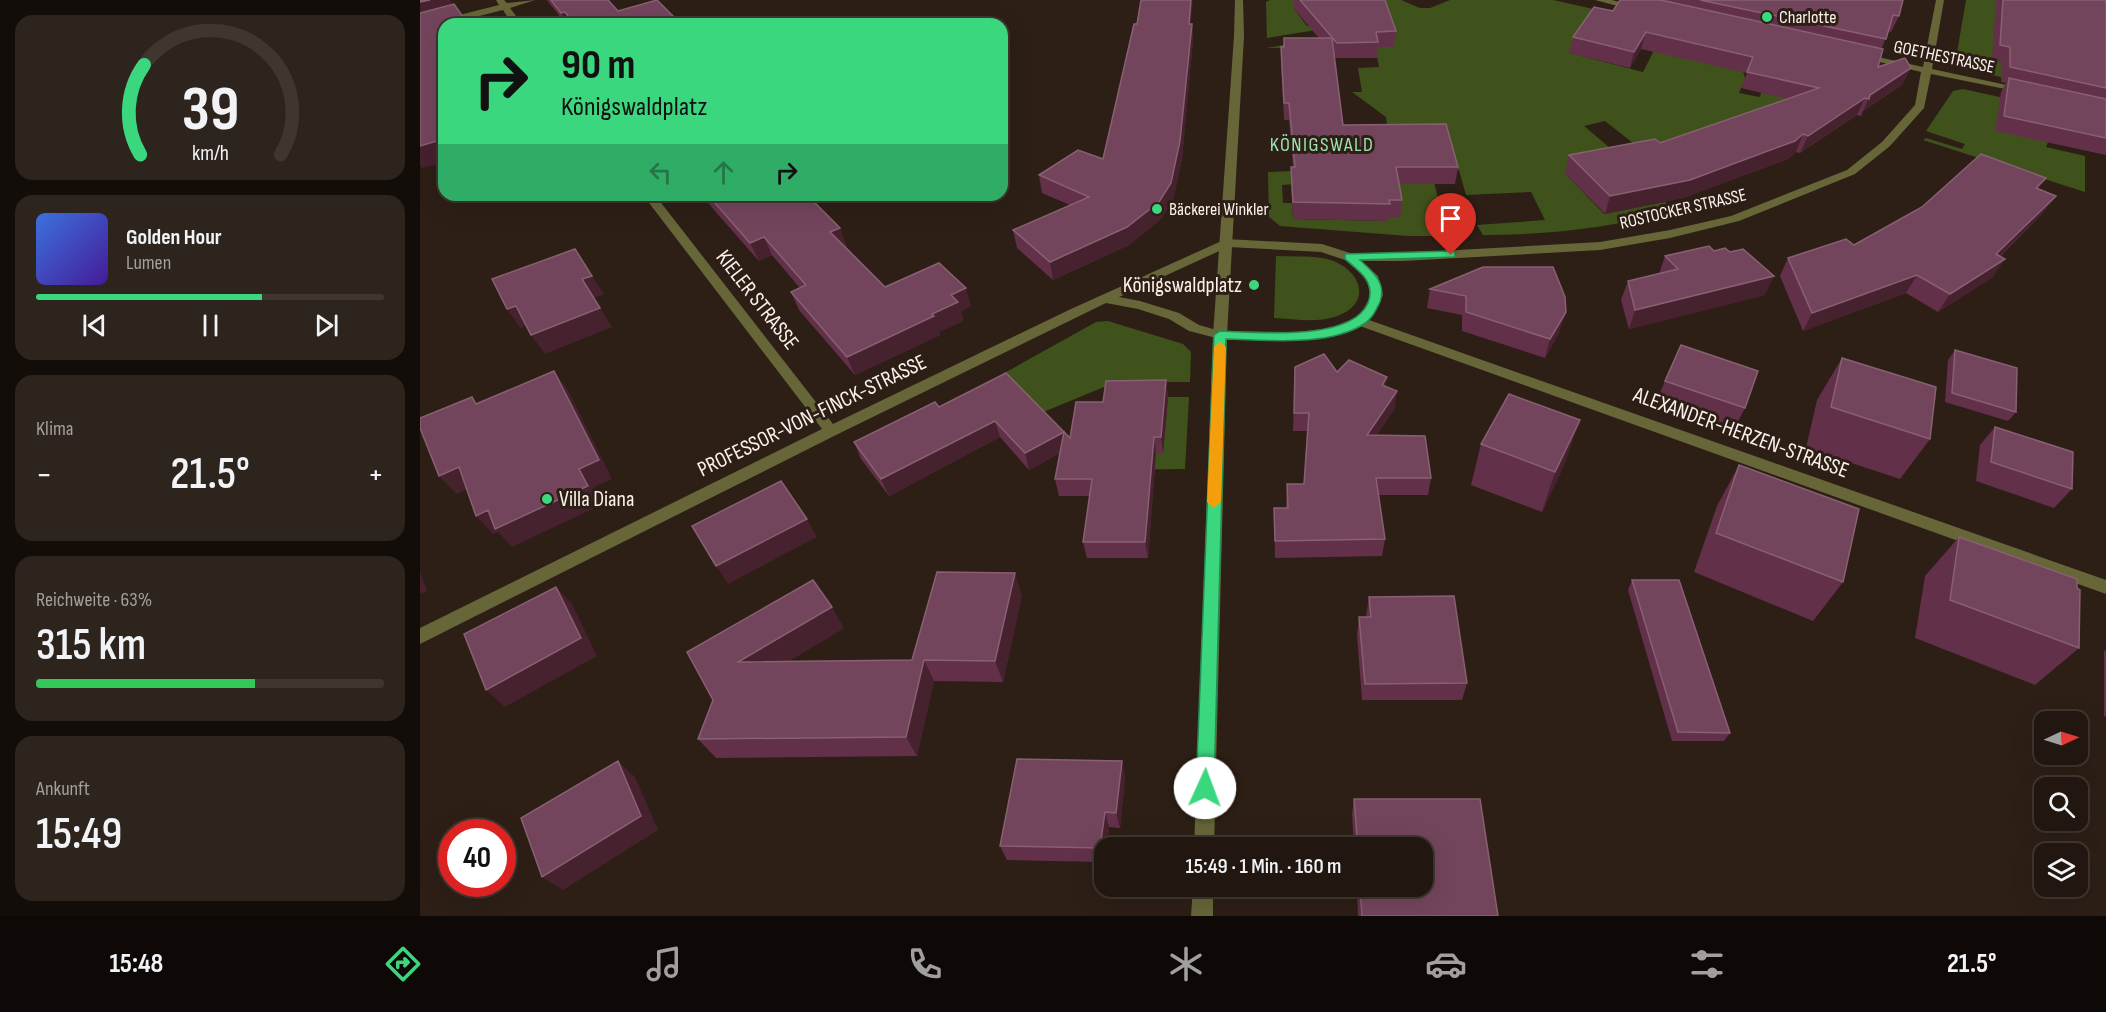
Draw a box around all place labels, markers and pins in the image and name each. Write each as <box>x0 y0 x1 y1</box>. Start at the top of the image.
place label: Charlotte <box>1779 7 1836 28</box>
marker: Charlotte <box>1760 10 1774 24</box>
pin <box>1425 193 1476 255</box>
place label: Bäckerei Winkler <box>1169 199 1269 220</box>
marker: Bäckerei Winkler <box>1150 202 1164 216</box>
place label: Königswaldplatz <box>1123 272 1242 299</box>
marker: Königswaldplatz <box>1247 278 1261 292</box>
place label: Villa Diana <box>559 486 634 513</box>
marker: Villa Diana <box>540 492 554 506</box>

